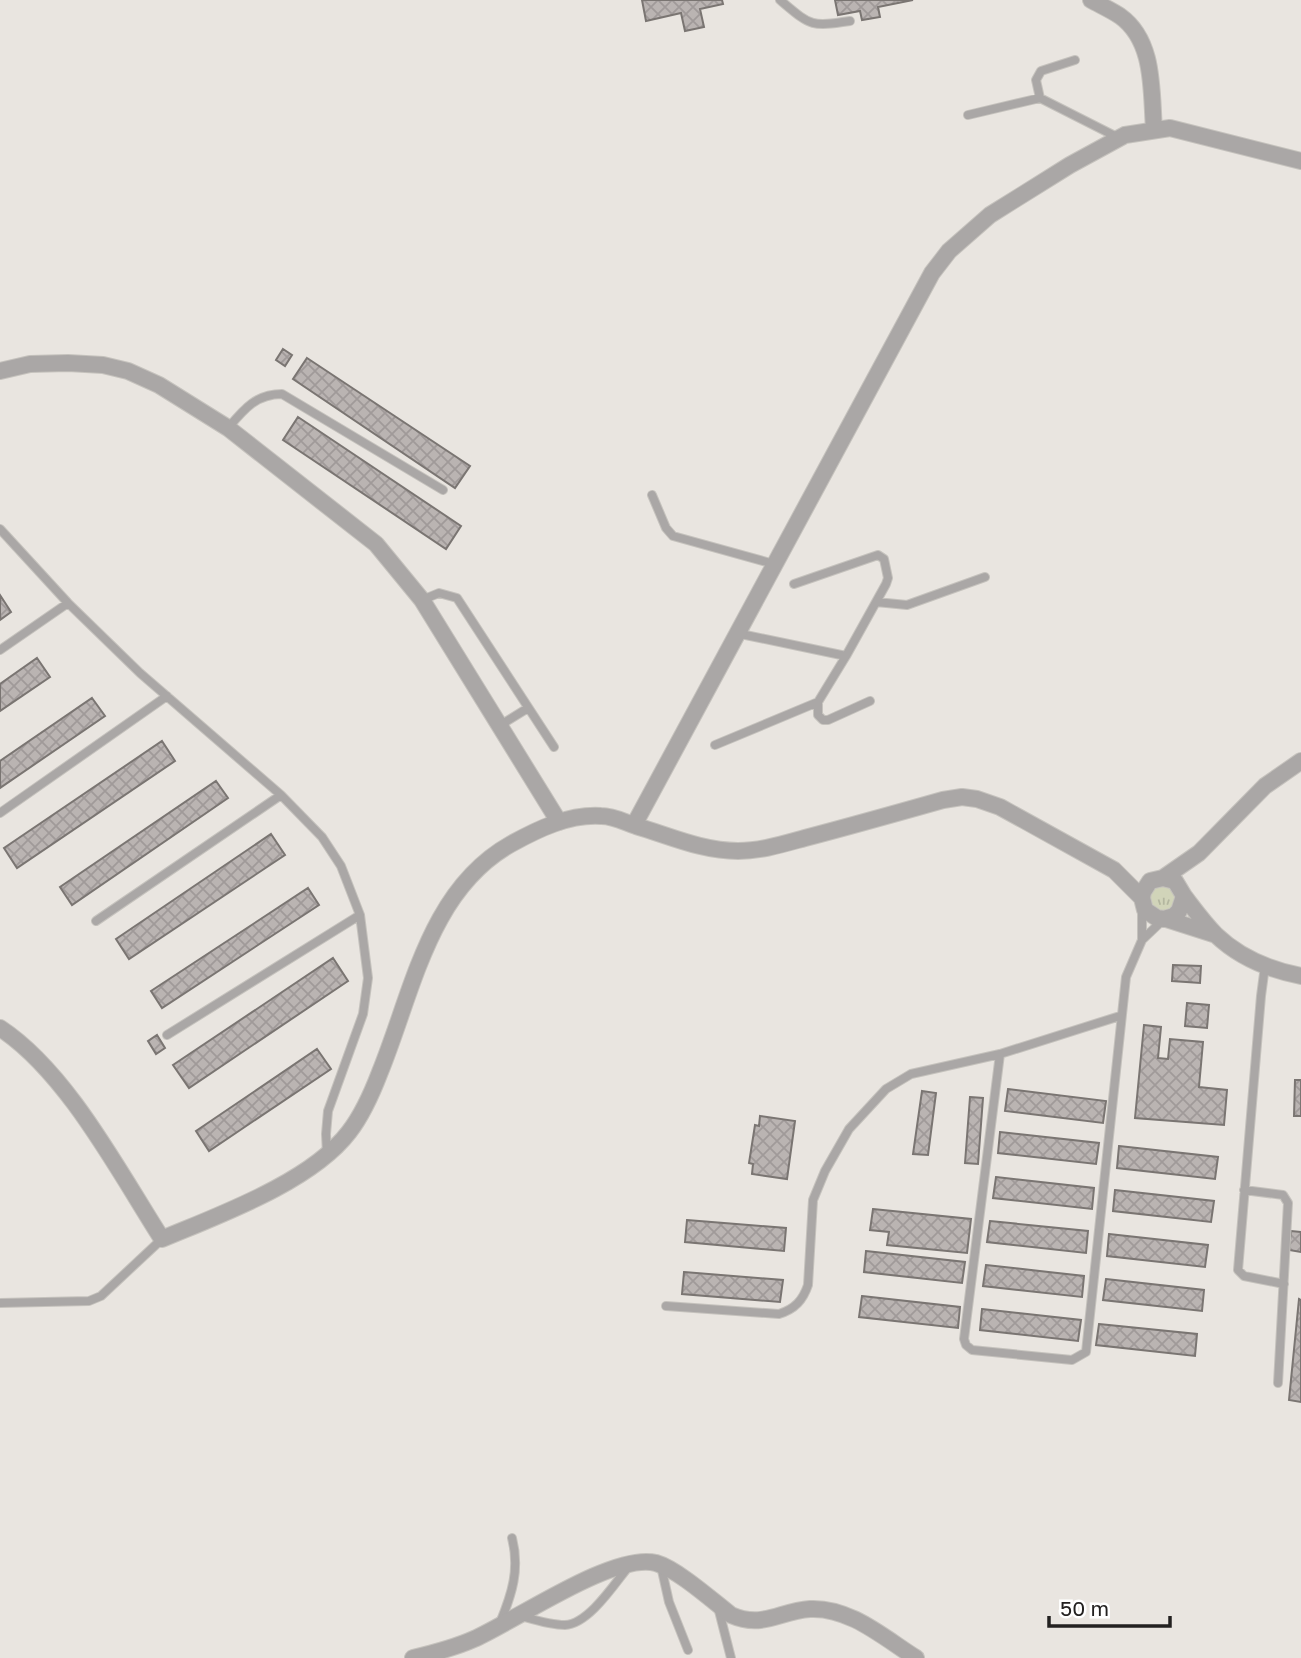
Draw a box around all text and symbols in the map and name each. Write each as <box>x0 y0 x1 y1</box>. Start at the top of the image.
scale bar <box>1049 1584 1170 1628</box>
text: 50 m <box>1060 1595 1109 1621</box>

